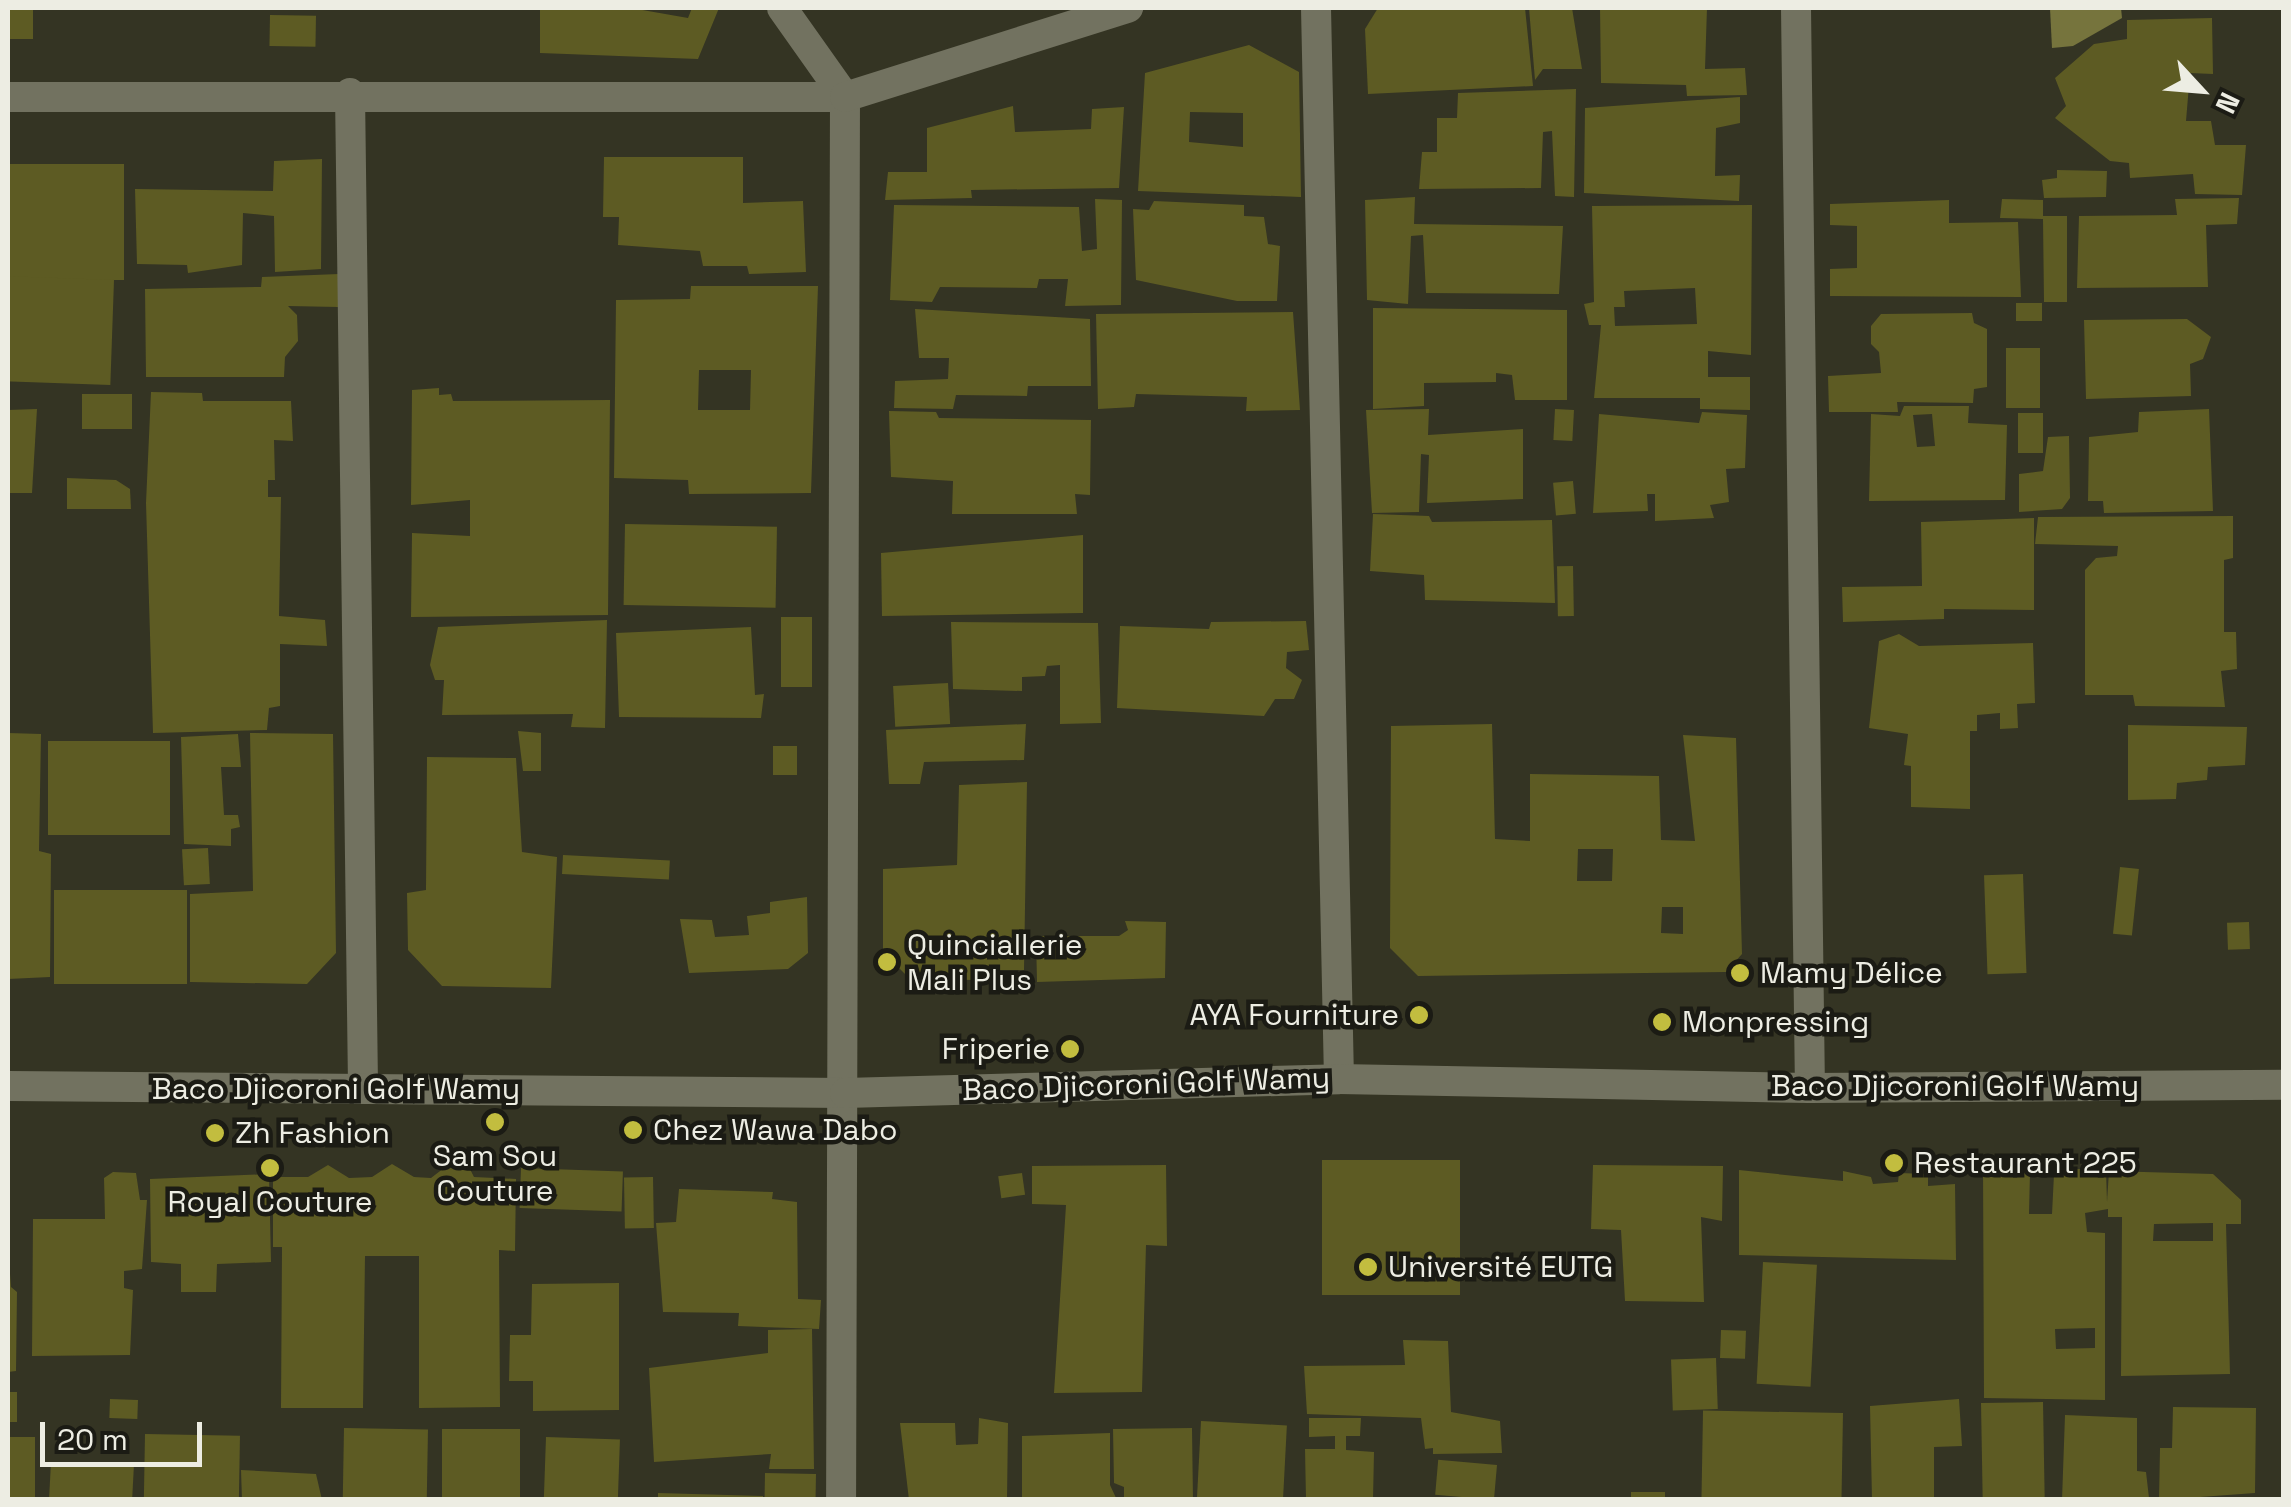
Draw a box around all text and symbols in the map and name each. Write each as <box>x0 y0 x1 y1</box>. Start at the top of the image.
north arrow <box>2151 40 2251 140</box>
text: N <box>2208 87 2248 119</box>
place label: Quinciallerie Mali Plus <box>907 927 1083 998</box>
marker: Quinciallerie Mali Plus <box>876 951 898 973</box>
place label: Mamy Délice <box>1760 955 1943 991</box>
marker: Mamy Délice <box>1729 962 1751 984</box>
place label: AYA Fourniture <box>1189 997 1399 1033</box>
marker: AYA Fourniture <box>1408 1004 1430 1026</box>
place label: Monpressing <box>1682 1004 1869 1040</box>
marker: Monpressing <box>1651 1011 1673 1033</box>
place label: Friperie <box>942 1031 1050 1067</box>
marker: Friperie <box>1059 1038 1081 1060</box>
street label: Baco Djicoroni Golf Wamy <box>961 1060 1331 1108</box>
street label: Baco Djicoroni Golf Wamy <box>1771 1068 2139 1104</box>
street label: Baco Djicoroni Golf Wamy <box>152 1071 520 1107</box>
marker: Sam Sou Couture <box>484 1111 506 1133</box>
place label: Chez Wawa Dabo <box>653 1112 898 1148</box>
place label: Zh Fashion <box>235 1115 390 1151</box>
marker: Chez Wawa Dabo <box>622 1119 644 1141</box>
marker: Zh Fashion <box>204 1122 226 1144</box>
place label: Sam Sou Couture <box>433 1138 557 1208</box>
place label: Restaurant 225 <box>1914 1145 2137 1181</box>
marker: Restaurant 225 <box>1883 1152 1905 1174</box>
marker: Royal Couture <box>259 1157 281 1179</box>
place label: Royal Couture <box>168 1184 372 1220</box>
place label: Université EUTG <box>1388 1249 1613 1285</box>
marker: Université EUTG <box>1357 1256 1379 1278</box>
scale bar <box>45 1402 208 1464</box>
text: 20 m <box>57 1420 128 1459</box>

